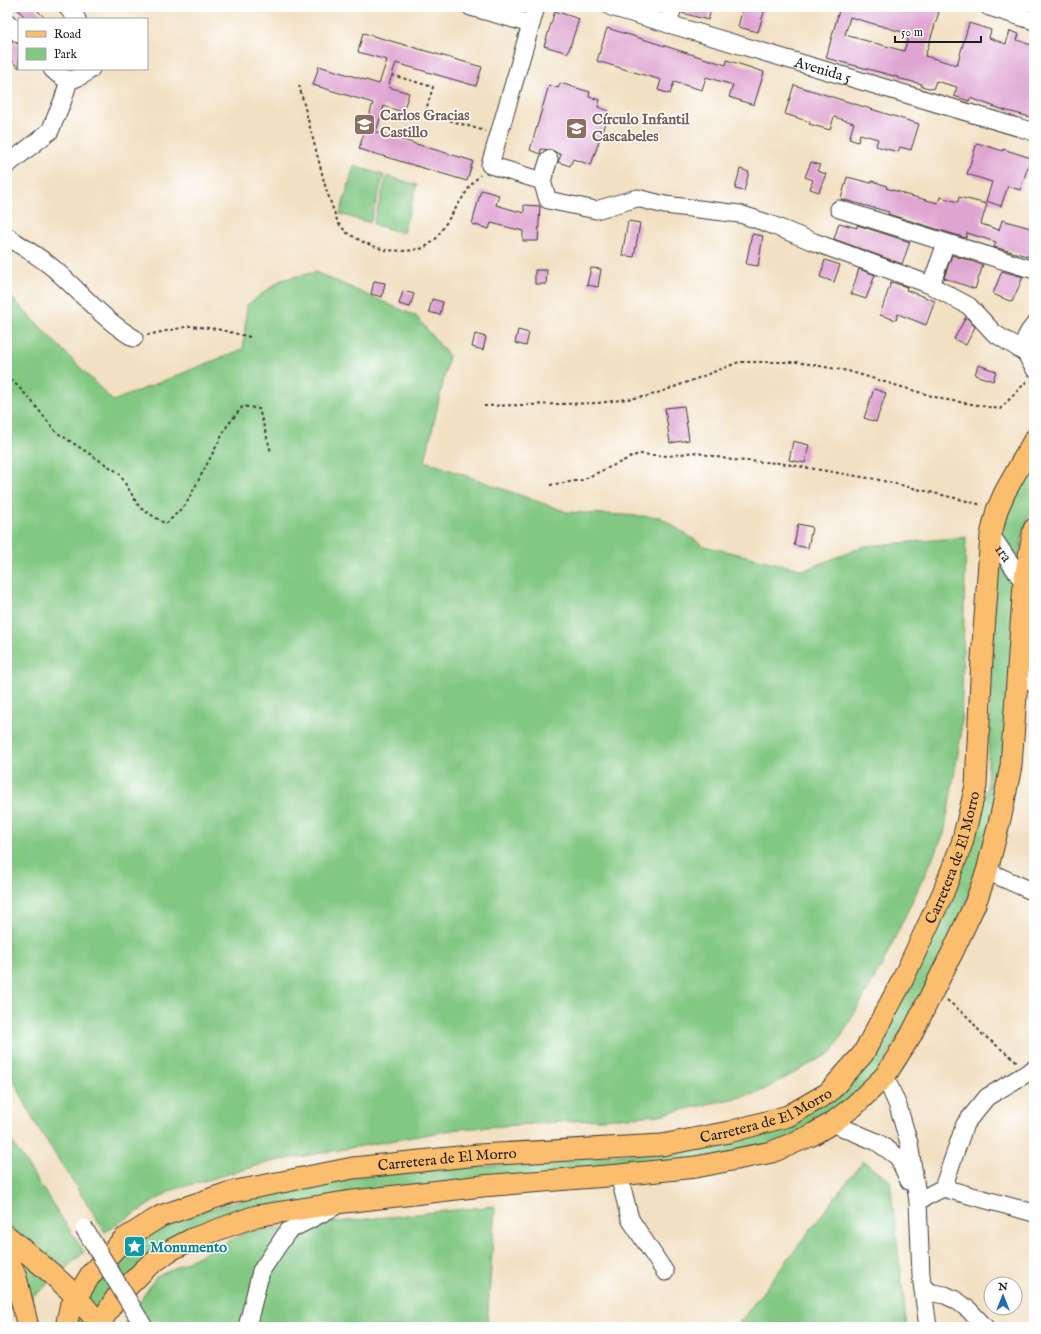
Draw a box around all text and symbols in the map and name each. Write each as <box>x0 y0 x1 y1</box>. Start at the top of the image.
legend <box>18 18 148 70</box>
scale bar <box>895 18 981 44</box>
text: 50 m <box>901 25 923 40</box>
text: Road <box>54 27 82 42</box>
text: Park <box>54 47 77 62</box>
street label: Avenida 5 <box>791 52 854 87</box>
place label: Carlos Gracias Castillo <box>380 106 470 142</box>
place label: Círculo Infantil Cascabeles <box>592 110 690 146</box>
school or university icon: Carlos Gracias Castillo <box>352 111 378 137</box>
school or university icon: Círculo Infantil Cascabeles <box>563 115 589 141</box>
street label: 1ra <box>991 540 1017 566</box>
street label: Carretera de El Morro <box>920 789 984 927</box>
street label: Carretera de El Morro <box>698 1083 835 1147</box>
street label: Carretera de El Morro <box>377 1143 517 1175</box>
place icon: Monumento <box>121 1234 147 1260</box>
place label: Monumento <box>150 1238 227 1257</box>
north arrow <box>983 1276 1023 1316</box>
text: N <box>997 1280 1008 1294</box>

